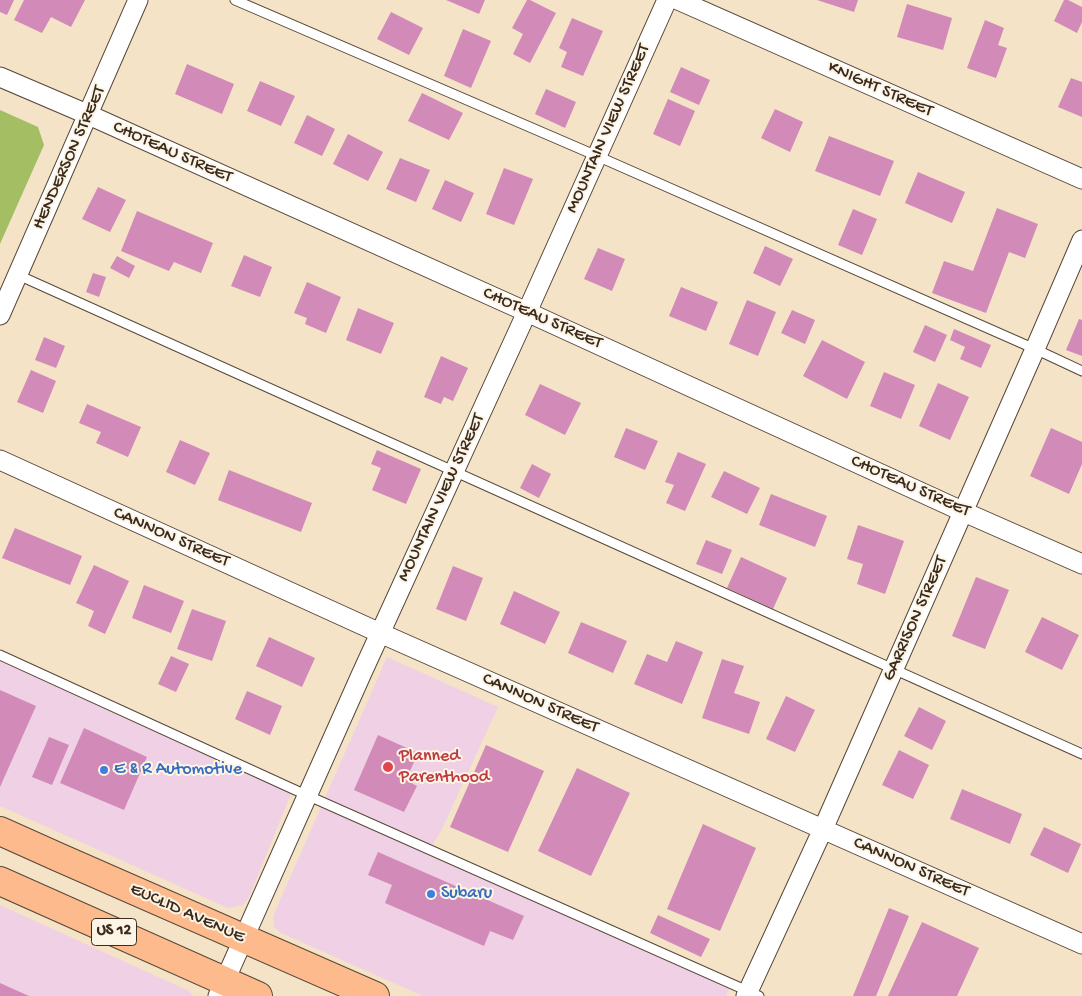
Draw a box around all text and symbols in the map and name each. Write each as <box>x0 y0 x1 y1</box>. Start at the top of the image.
street label: MOUNTAIN VIEW STREET <box>562 41 656 217</box>
street label: KNIGHT STREET <box>824 57 936 123</box>
street label: HENDERSON STREET <box>29 83 111 233</box>
street label: CHOTEAU STREET <box>109 117 235 189</box>
street label: CHOTEAU STREET <box>479 283 605 355</box>
street label: MOUNTAIN VIEW STREET <box>394 411 490 585</box>
street label: CHOTEAU STREET <box>847 451 973 523</box>
street label: CANNON STREET <box>110 503 232 573</box>
street label: GARRISON STREET <box>879 553 953 685</box>
street label: CANNON STREET <box>479 669 601 739</box>
place label: Planned Parenthood <box>399 746 489 789</box>
place label: E & R Automotive <box>114 759 242 781</box>
marker: Planned Parenthood <box>381 760 395 774</box>
marker: E & R Automotive <box>98 764 110 776</box>
street label: CANNON STREET <box>850 833 972 903</box>
street label: EUCLID AVENUE <box>126 879 248 949</box>
place label: Subaru <box>441 883 492 905</box>
marker: Subaru <box>425 888 437 900</box>
road number: US 12 <box>92 919 136 946</box>

